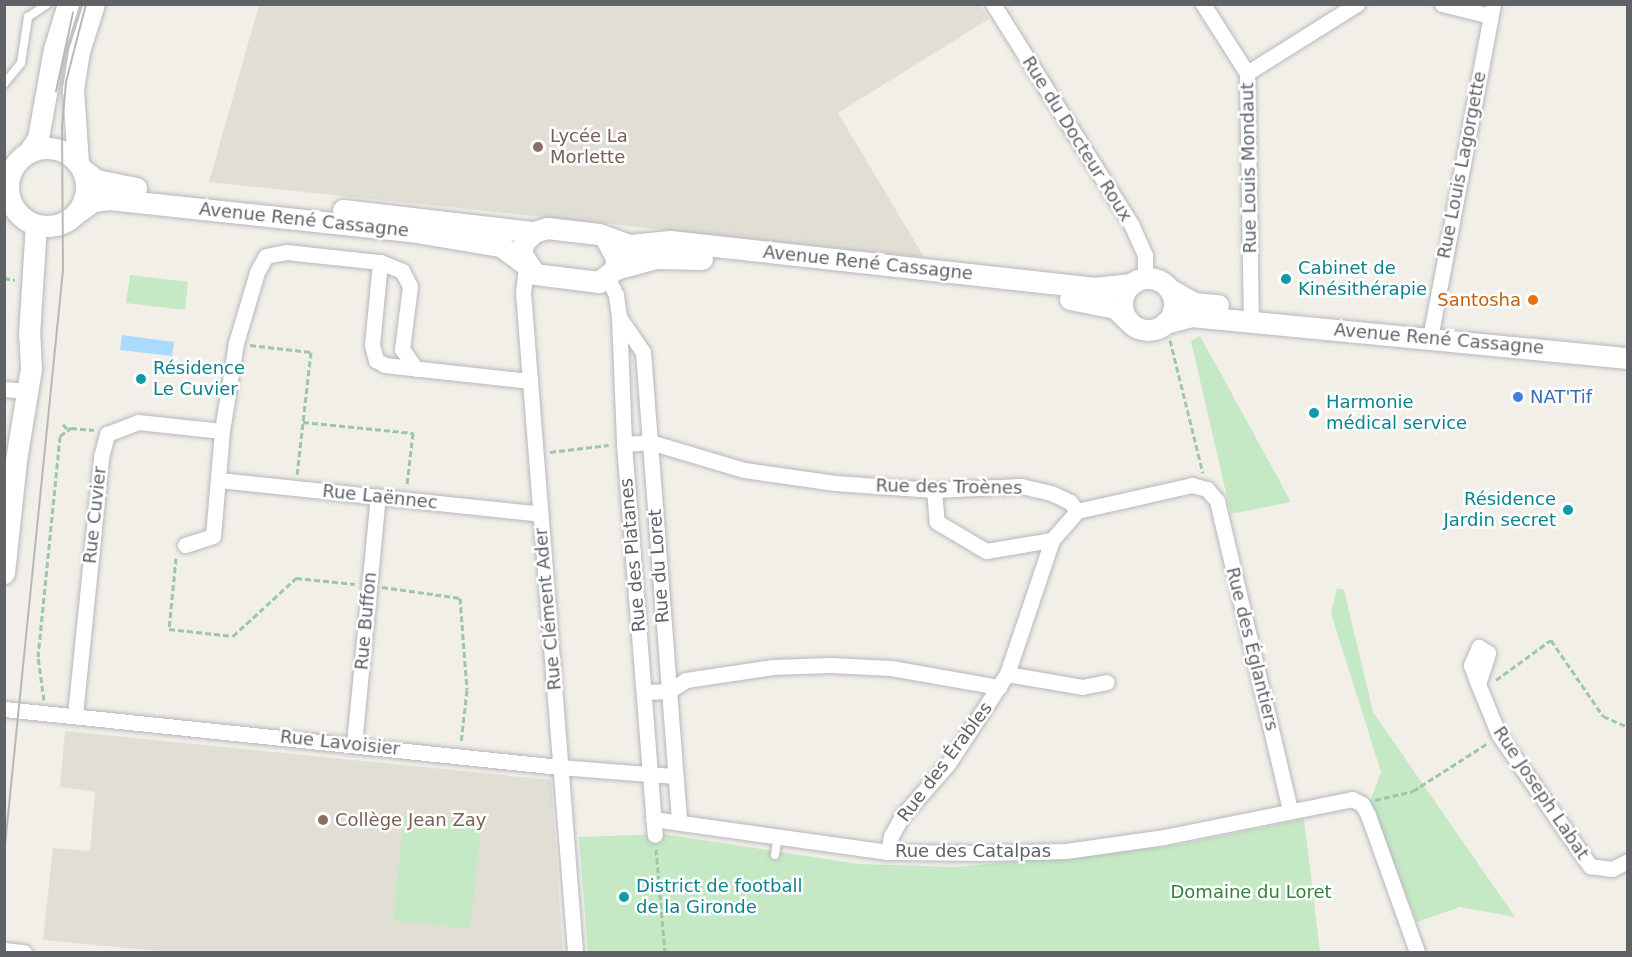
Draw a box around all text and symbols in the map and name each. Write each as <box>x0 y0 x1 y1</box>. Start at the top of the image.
street label: Rue du Docteur Roux <box>1017 52 1137 226</box>
street label: Rue Louis Lagorgette <box>1433 69 1491 261</box>
street label: Rue Louis Mondaut <box>1237 82 1261 254</box>
place label: Lycée La Morlette <box>550 126 628 168</box>
marker: Lycée La Morlette <box>531 140 545 154</box>
street label: Avenue René Cassagne <box>198 198 410 242</box>
street label: Avenue René Cassagne <box>762 241 974 285</box>
place label: Cabinet de Kinésithérapie <box>1298 258 1427 300</box>
marker: Cabinet de Kinésithérapie <box>1279 272 1293 286</box>
place label: Santosha <box>1437 289 1521 311</box>
marker: Santosha <box>1526 293 1540 307</box>
street label: Avenue René Cassagne <box>1333 319 1545 359</box>
place label: Résidence Le Cuvier <box>153 358 245 400</box>
marker: Résidence Le Cuvier <box>134 372 148 386</box>
place label: NAT'Tif <box>1530 386 1592 408</box>
marker: NAT'Tif <box>1511 390 1525 404</box>
place label: Harmonie médical service <box>1326 392 1467 434</box>
marker: Harmonie médical service <box>1307 406 1321 420</box>
street label: Rue Cuvier <box>79 465 111 565</box>
street label: Rue des Troènes <box>875 475 1023 499</box>
street label: Rue des Platanes <box>616 477 650 633</box>
street label: Rue Laënnec <box>321 480 439 514</box>
place label: Résidence Jardin secret <box>1444 489 1556 532</box>
marker: Résidence Jardin secret <box>1561 503 1575 517</box>
street label: Rue du Loret <box>644 508 674 624</box>
street label: Rue Clément Ader <box>530 527 566 691</box>
street label: Rue des Églantiers <box>1221 565 1283 733</box>
street label: Rue Buffon <box>351 571 381 671</box>
street label: Rue des Érables <box>893 698 997 826</box>
street label: Rue Joseph Labat <box>1488 722 1594 864</box>
street label: Rue Lavoisier <box>279 726 401 760</box>
place label: Collège Jean Zay <box>335 809 486 831</box>
marker: Collège Jean Zay <box>316 813 330 827</box>
street label: Rue des Catalpas <box>895 840 1051 862</box>
place label: District de football de la Gironde <box>636 876 802 918</box>
park label: Domaine du Loret <box>1170 881 1332 903</box>
marker: District de football de la Gironde <box>617 890 631 904</box>

